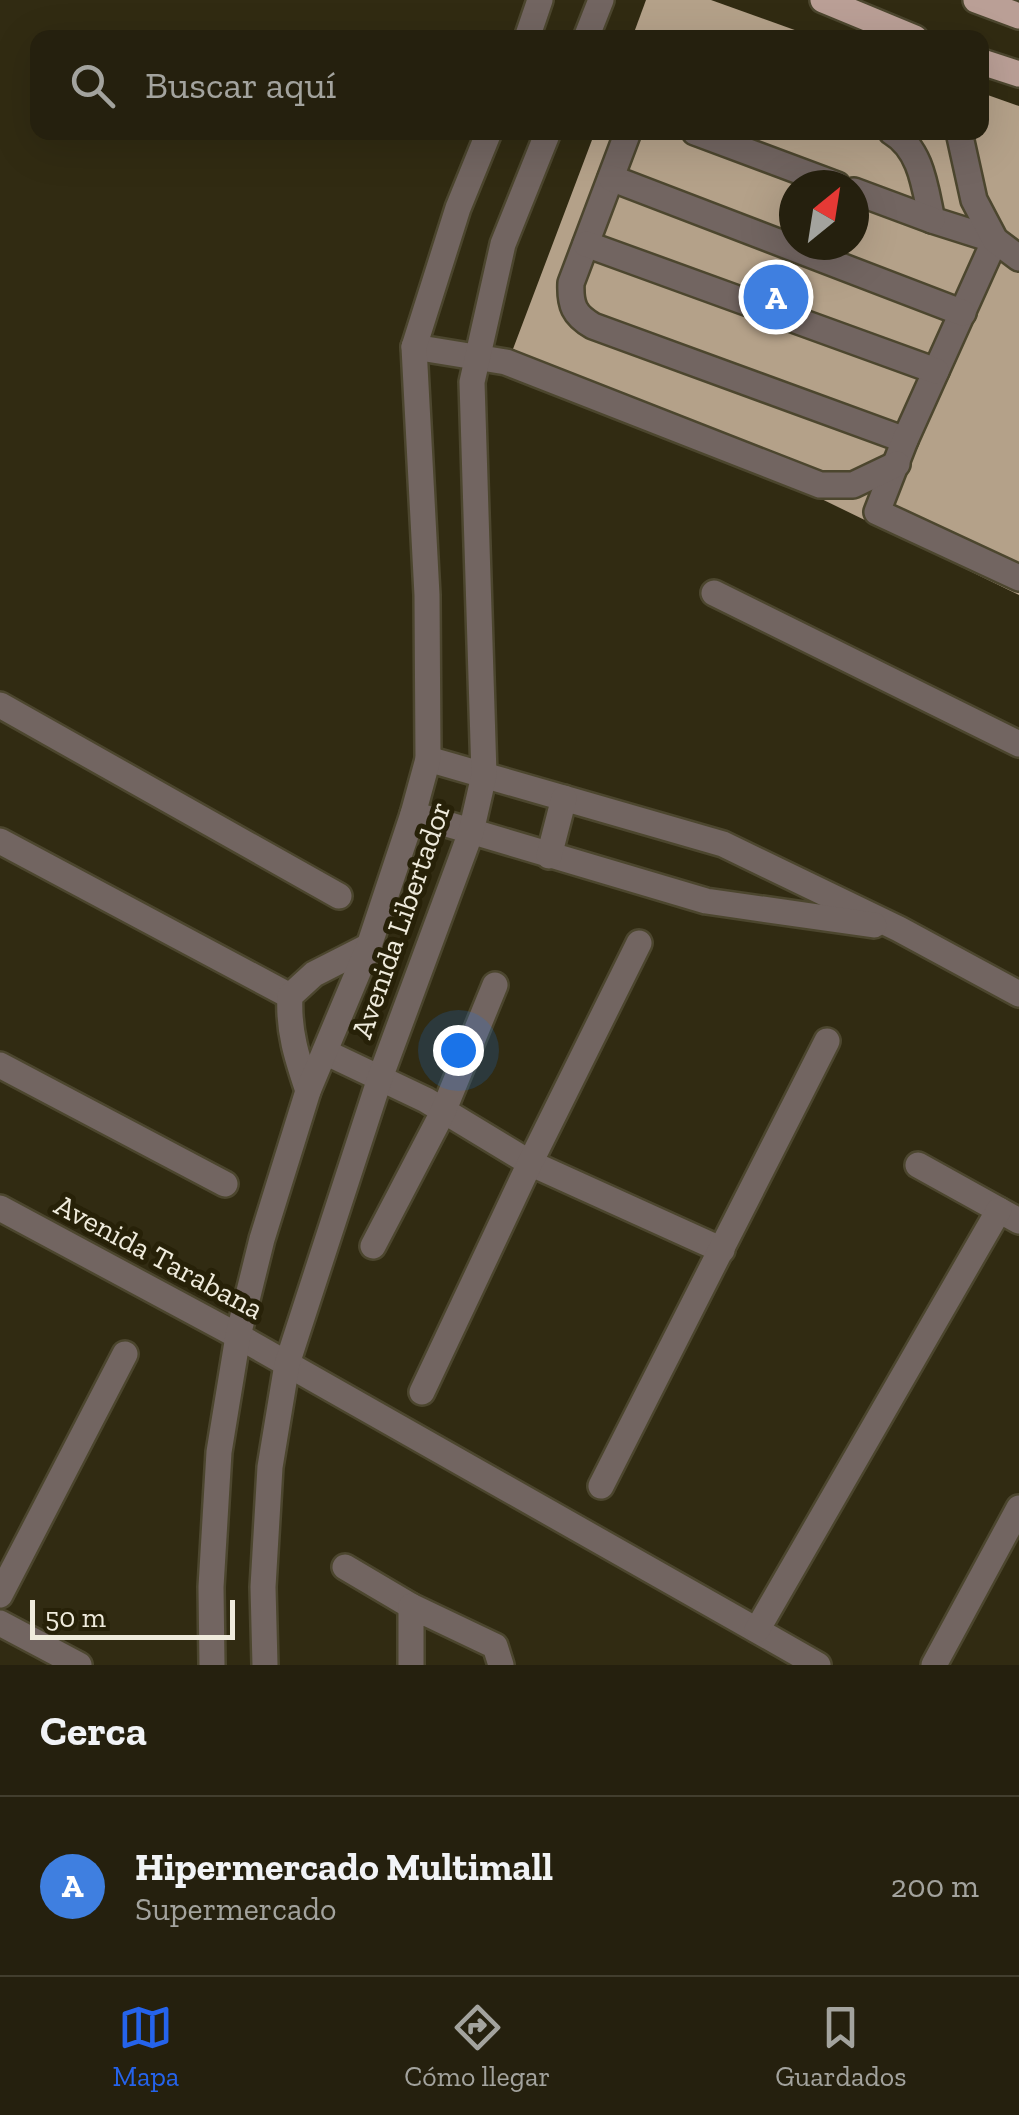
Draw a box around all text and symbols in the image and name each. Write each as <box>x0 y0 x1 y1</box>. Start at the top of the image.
search box <box>30 30 989 140</box>
icon: search <box>65 58 120 113</box>
text: Buscar aquí <box>145 62 336 108</box>
north arrow <box>779 170 869 260</box>
pin: A <box>744 260 808 334</box>
street label: Avenida Libertador <box>344 797 458 1043</box>
your location <box>433 1025 484 1076</box>
street label: Avenida Tarabana <box>48 1187 270 1327</box>
scale bar <box>30 1595 235 1640</box>
text: 50 m <box>45 1601 106 1634</box>
text: Cerca <box>40 1705 147 1756</box>
text: Hipermercado Multimall <box>135 1844 553 1890</box>
text: A <box>62 1867 83 1905</box>
text: 200 m <box>891 1867 979 1905</box>
text: Supermercado <box>135 1890 336 1928</box>
tab: Mapa <box>112 2000 179 2093</box>
tab: Cómo llegar <box>404 2000 550 2093</box>
tab: Guardados <box>775 2000 907 2093</box>

